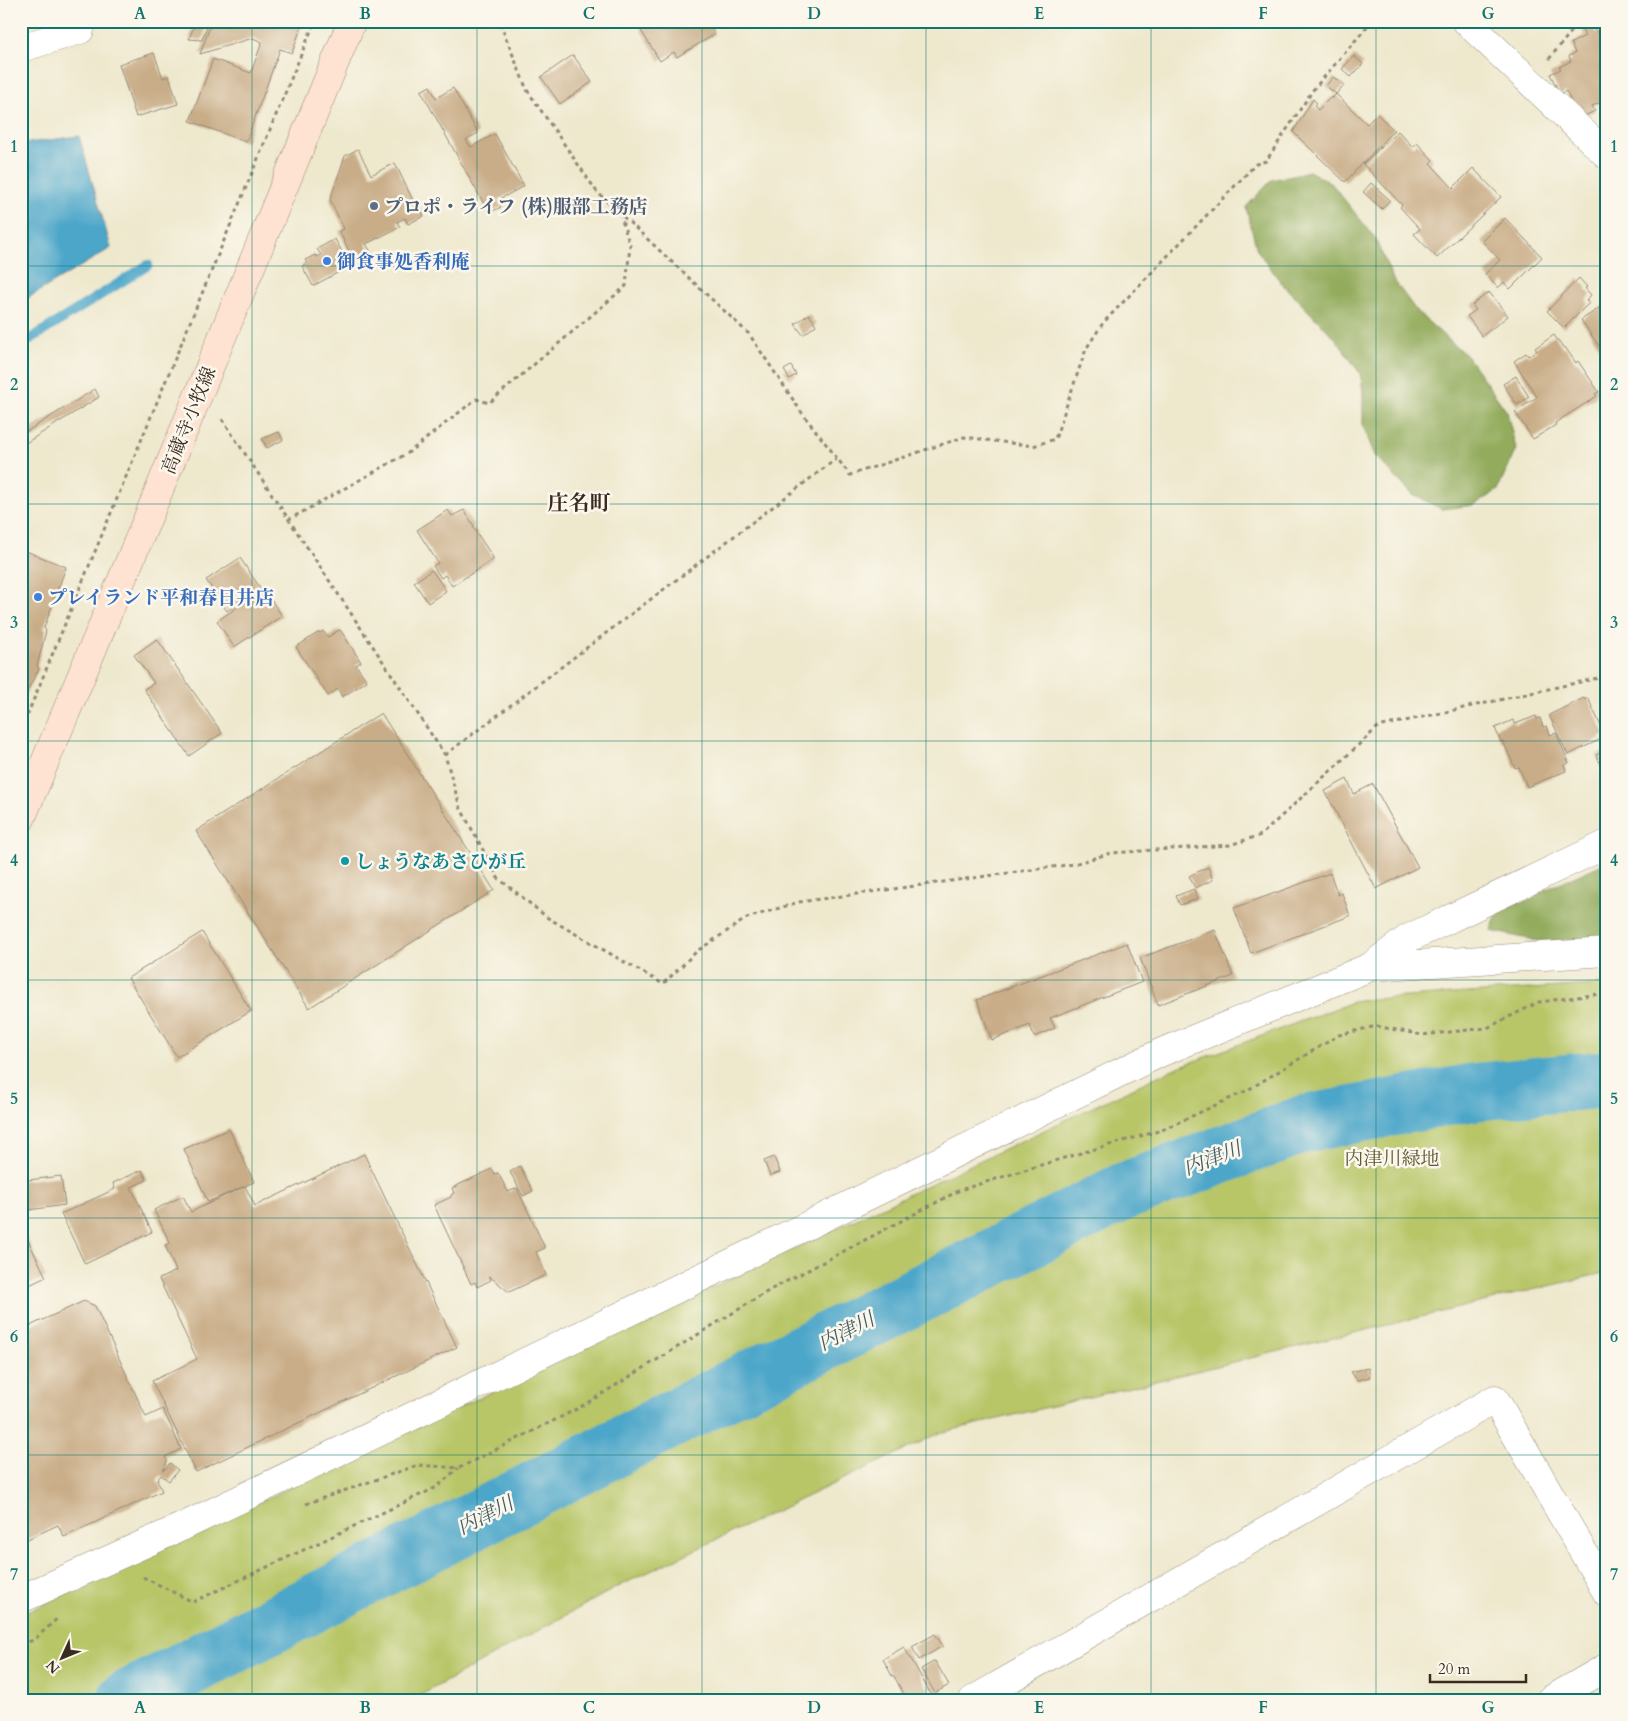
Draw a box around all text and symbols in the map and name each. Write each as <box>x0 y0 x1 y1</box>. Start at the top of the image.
text: A <box>134 3 146 25</box>
text: B <box>359 3 371 25</box>
text: C <box>583 3 595 25</box>
text: D <box>807 3 821 25</box>
text: E <box>1034 3 1044 25</box>
text: F <box>1258 3 1268 25</box>
text: G <box>1481 3 1495 25</box>
text: 1 <box>10 136 18 158</box>
text: 1 <box>1610 136 1618 158</box>
place label: プロポ・ライフ (株)服部工務店 <box>384 194 648 220</box>
marker: プロポ・ライフ (株)服部工務店 <box>368 200 380 212</box>
place label: 御食事処香利庵 <box>337 249 470 275</box>
marker: 御食事処香利庵 <box>321 255 333 267</box>
street label: 高蔵寺小牧線 <box>156 363 222 478</box>
text: 2 <box>10 374 18 396</box>
text: 2 <box>1610 374 1618 396</box>
district label: 庄名町 <box>548 489 611 518</box>
place label: プレイランド平和春日井店 <box>48 585 274 611</box>
marker: プレイランド平和春日井店 <box>32 591 44 603</box>
text: 3 <box>10 612 18 634</box>
text: 3 <box>1610 612 1618 634</box>
place label: しょうなあさひが丘 <box>355 849 526 875</box>
text: 4 <box>10 850 18 872</box>
text: 4 <box>1610 850 1618 872</box>
marker: しょうなあさひが丘 <box>339 855 351 867</box>
text: 5 <box>10 1088 18 1110</box>
text: 5 <box>1610 1088 1618 1110</box>
water label: 内津川 <box>1179 1134 1247 1182</box>
park label: 内津川緑地 <box>1344 1146 1440 1172</box>
water label: 内津川 <box>813 1305 881 1357</box>
text: 6 <box>10 1326 18 1348</box>
text: 6 <box>1610 1326 1618 1348</box>
water label: 内津川 <box>452 1489 520 1541</box>
text: 7 <box>10 1564 18 1586</box>
text: 7 <box>1610 1564 1618 1586</box>
north arrow <box>38 1634 88 1684</box>
scale bar <box>1430 1651 1527 1683</box>
text: N <box>42 1656 64 1678</box>
text: 20 m <box>1438 1659 1470 1679</box>
text: A <box>134 1697 146 1719</box>
text: B <box>359 1697 371 1719</box>
text: C <box>583 1697 595 1719</box>
text: D <box>807 1697 821 1719</box>
text: E <box>1034 1697 1044 1719</box>
text: F <box>1258 1697 1268 1719</box>
text: G <box>1481 1697 1495 1719</box>

